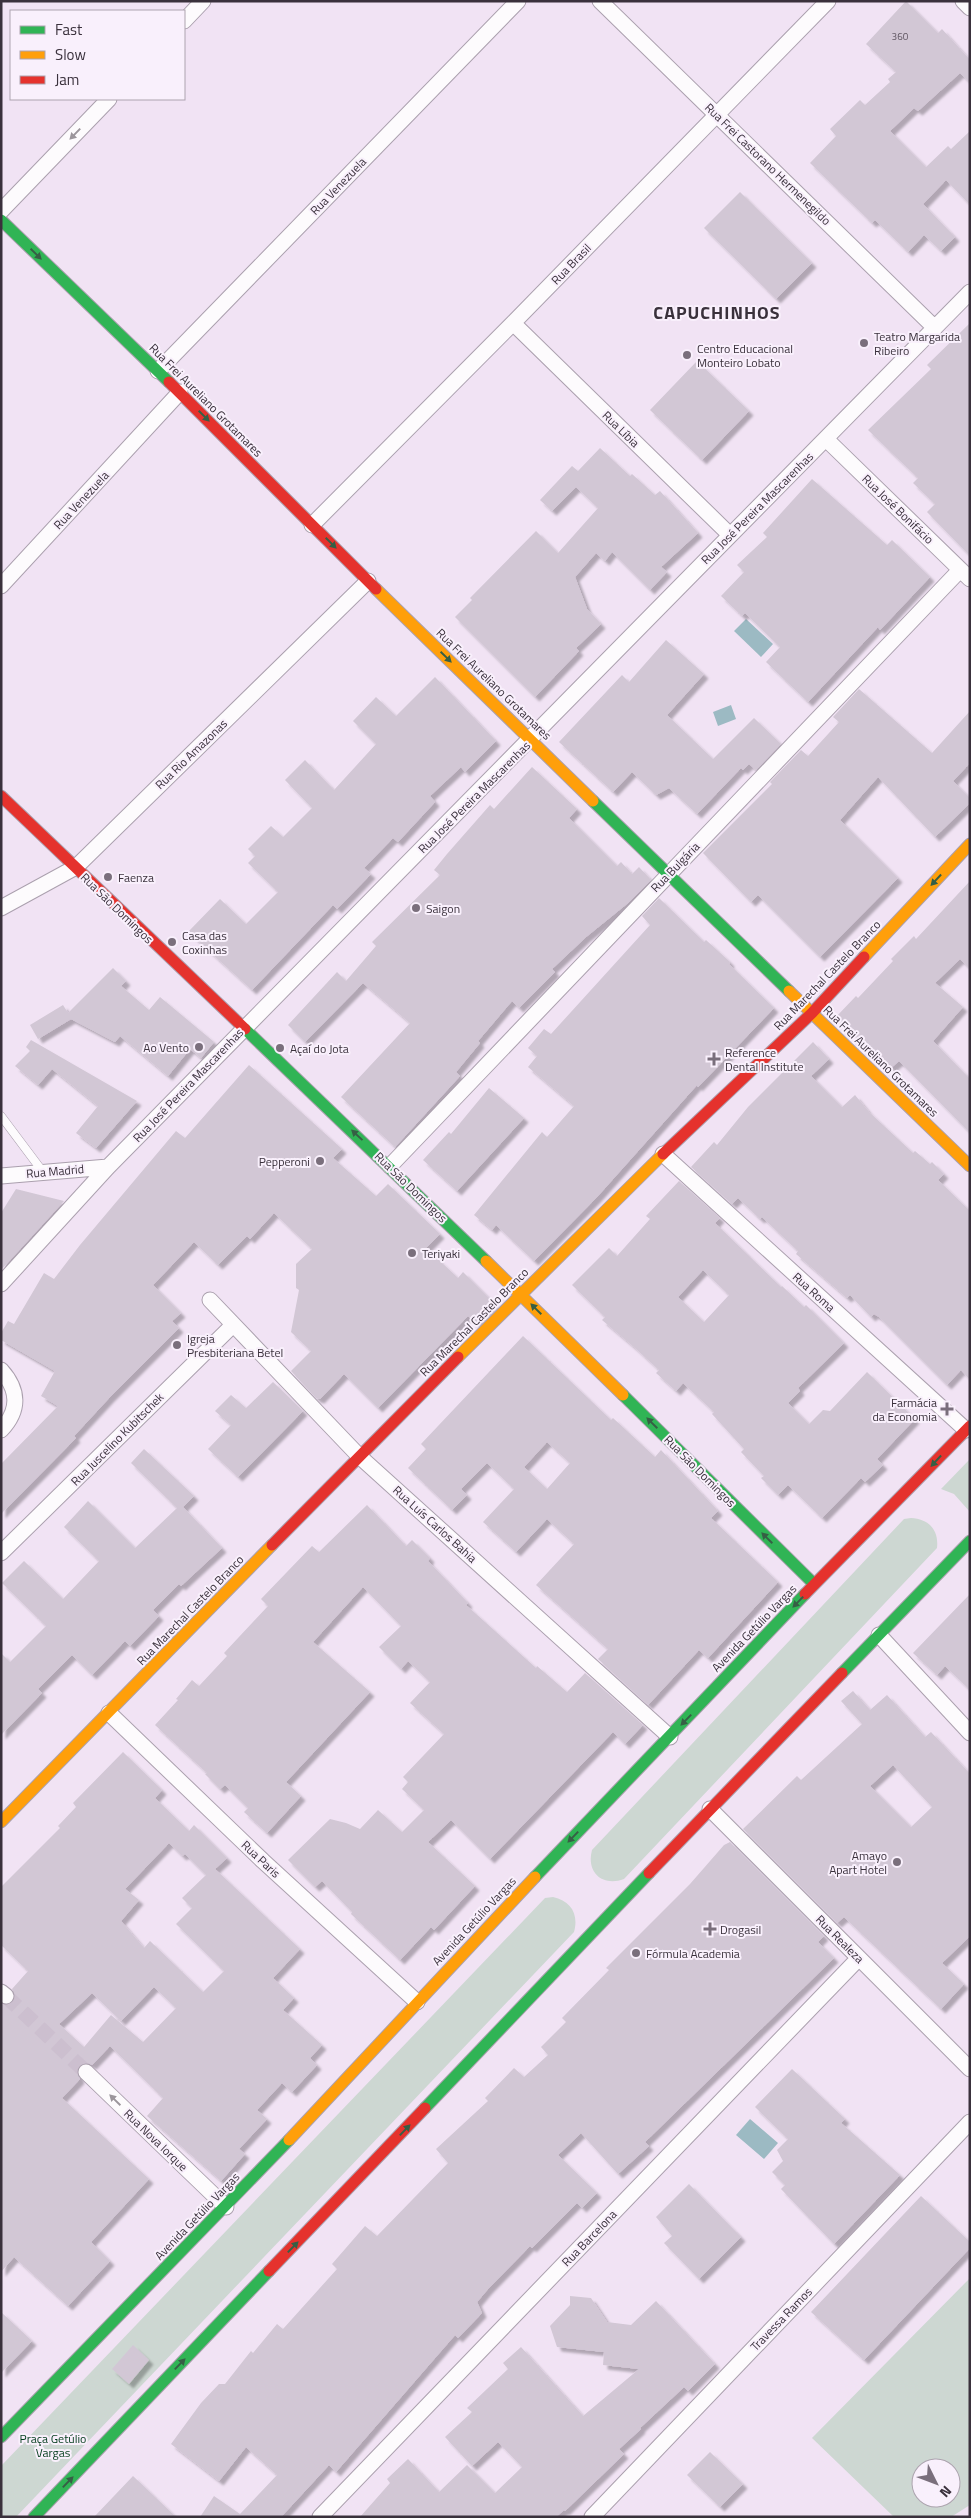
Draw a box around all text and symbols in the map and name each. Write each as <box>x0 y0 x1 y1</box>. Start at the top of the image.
legend <box>10 10 185 100</box>
text: Fast <box>55 18 83 41</box>
house number: 360 <box>892 29 909 44</box>
text: Slow <box>55 43 86 66</box>
text: Jam <box>55 68 79 91</box>
street label: Rua Frei Castorano Hermenegildo <box>701 98 835 230</box>
one-way arrow <box>69 128 81 140</box>
street label: Rua Venezuela <box>305 153 371 219</box>
street label: Rua Brasil <box>546 239 596 289</box>
one-way arrow <box>30 248 42 260</box>
district label: CAPUCHINHOS <box>653 299 781 326</box>
place label: Teatro Margarida Ribeiro <box>874 327 960 360</box>
marker: Teatro Margarida Ribeiro <box>858 337 870 349</box>
street label: Rua Frei Aureliano Grotamares <box>145 339 267 461</box>
place label: Centro Educacional Monteiro Lobato <box>697 339 793 372</box>
marker: Centro Educacional Monteiro Lobato <box>681 349 693 361</box>
street label: Rua Líbia <box>598 406 644 452</box>
one-way arrow <box>198 409 210 421</box>
street label: Rua José Pereira Mascarenhas <box>696 447 818 569</box>
street label: Rua Venezuela <box>49 466 113 534</box>
street label: Rua José Bonifácio <box>858 470 938 548</box>
one-way arrow <box>324 537 336 549</box>
street label: Rua Frei Aureliano Grotamares <box>432 624 556 745</box>
one-way arrow <box>440 651 452 663</box>
street label: Rua Rio Amazonas <box>150 714 232 794</box>
street label: Rua José Pereira Mascarenhas <box>413 736 535 858</box>
street label: Rua Bulgária <box>646 837 704 897</box>
street label: Rua São Domingos <box>76 868 158 948</box>
place label: Faenza <box>118 868 154 887</box>
marker: Faenza <box>102 871 114 883</box>
one-way arrow <box>931 873 942 886</box>
place label: Saigon <box>426 899 460 918</box>
marker: Saigon <box>410 902 422 914</box>
street label: Rua Marechal Castelo Branco <box>769 915 885 1035</box>
place label: Casa das Coxinhas <box>182 926 228 959</box>
marker: Casa das Coxinhas <box>166 936 178 948</box>
street label: Rua Frei Aureliano Grotamares <box>819 1001 943 1122</box>
street label: Rua José Pereira Mascarenhas <box>128 1023 248 1146</box>
place label: Ao Vento <box>143 1038 189 1057</box>
place label: Açaí do Jota <box>290 1039 349 1058</box>
marker: Ao Vento <box>193 1041 205 1053</box>
marker: Açaí do Jota <box>274 1042 286 1054</box>
place label: Reference Dental Institute <box>725 1043 804 1076</box>
marker: Reference Dental Institute <box>707 1052 721 1066</box>
one-way arrow <box>351 1129 363 1141</box>
street label: Rua São Domingos <box>370 1147 452 1227</box>
place label: Pepperoni <box>259 1152 310 1171</box>
marker: Pepperoni <box>314 1155 326 1167</box>
street label: Rua Madrid <box>25 1159 85 1183</box>
place label: Teriyaki <box>422 1244 460 1263</box>
marker: Teriyaki <box>406 1247 418 1259</box>
street label: Rua Marechal Castelo Branco <box>415 1263 533 1381</box>
street label: Rua Roma <box>788 1268 840 1316</box>
one-way arrow <box>531 1303 543 1315</box>
place label: Igreja Presbiteriana Betel <box>187 1329 283 1362</box>
marker: Igreja Presbiteriana Betel <box>171 1339 183 1351</box>
street label: Rua Juscelino Kubitschek <box>66 1388 168 1490</box>
place label: Farmácia da Economia <box>873 1393 937 1426</box>
marker: Farmácia da Economia <box>941 1403 953 1415</box>
one-way arrow <box>646 1417 658 1429</box>
street label: Rua São Domingos <box>660 1431 741 1512</box>
one-way arrow <box>930 1455 942 1467</box>
street label: Rua Luís Carlos Bahia <box>389 1481 481 1567</box>
one-way arrow <box>761 1532 773 1544</box>
street label: Rua Marechal Castelo Branco <box>132 1550 248 1670</box>
street label: Avenida Getúlio Vargas <box>707 1580 801 1676</box>
one-way arrow <box>792 1595 804 1607</box>
one-way arrow <box>680 1713 692 1725</box>
one-way arrow <box>567 1830 579 1842</box>
street label: Rua Paris <box>237 1836 285 1883</box>
place label: Amayo Apart Hotel <box>829 1846 887 1879</box>
marker: Amayo Apart Hotel <box>891 1856 903 1868</box>
street label: Avenida Getúlio Vargas <box>428 1872 521 1970</box>
street label: Rua Realeza <box>811 1910 869 1968</box>
place label: Drogasil <box>720 1920 761 1939</box>
marker: Drogasil <box>704 1923 716 1935</box>
place label: Fórmula Academia <box>646 1944 740 1963</box>
marker: Fórmula Academia <box>630 1947 642 1959</box>
one-way arrow <box>110 2094 122 2106</box>
street label: Rua Nova Iorque <box>120 2104 192 2176</box>
one-way arrow <box>399 2124 411 2136</box>
street label: Avenida Getúlio Vargas <box>150 2168 244 2264</box>
street label: Rua Barcelona <box>557 2205 621 2271</box>
one-way arrow <box>287 2241 299 2253</box>
street label: Travessa Ramos <box>746 2283 817 2355</box>
one-way arrow <box>174 2359 186 2371</box>
park label: Praça Getúlio Vargas <box>20 2429 86 2462</box>
north arrow <box>911 2458 961 2508</box>
one-way arrow <box>62 2476 74 2488</box>
text: N <box>935 2481 957 2503</box>

